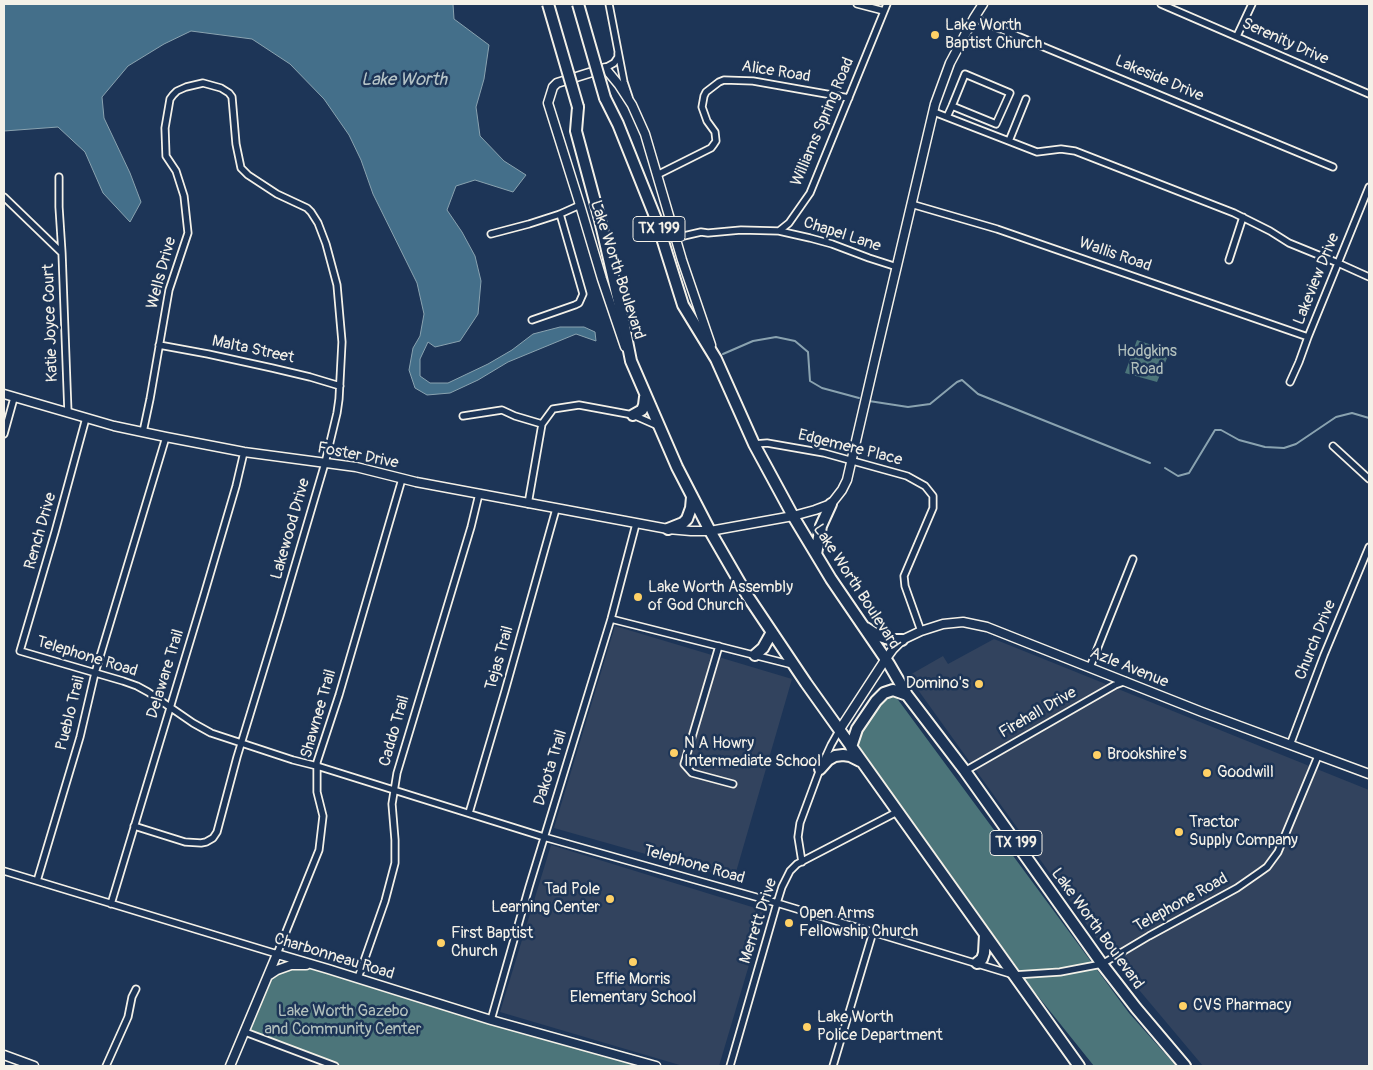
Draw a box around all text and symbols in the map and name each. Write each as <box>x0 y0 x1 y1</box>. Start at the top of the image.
street label: Serenity Drive <box>1239 14 1331 70</box>
place label: Lake Worth Baptist Church <box>945 16 1042 54</box>
marker: Lake Worth Baptist Church <box>929 29 941 41</box>
street label: Lakeside Drive <box>1112 52 1206 106</box>
street label: Williams Spring Road <box>787 55 859 189</box>
street label: Alice Road <box>740 57 812 87</box>
water label: Lake Worth <box>361 69 447 91</box>
street label: Lake Worth Boulevard <box>585 198 649 342</box>
street label: Chapel Lane <box>801 213 883 257</box>
road number: TX 199 <box>633 216 685 242</box>
street label: Lakeview Drive <box>1290 230 1344 328</box>
street label: Wallis Road <box>1076 234 1154 276</box>
street label: Wells Drive <box>143 235 181 311</box>
street label: Katie Joyce Court <box>39 263 63 383</box>
street label: Malta Street <box>210 332 296 368</box>
park label: Hodgkins Road <box>1117 342 1177 380</box>
street label: Edgemere Place <box>796 426 904 470</box>
street label: Foster Drive <box>316 439 400 473</box>
street label: Lakewood Drive <box>267 476 315 582</box>
street label: Rench Drive <box>21 490 61 572</box>
street label: Lake Worth Boulevard <box>808 521 904 653</box>
place label: Lake Worth Assembly of God Church <box>648 578 793 616</box>
marker: Lake Worth Assembly of God Church <box>632 591 644 603</box>
street label: Church Drive <box>1291 597 1341 683</box>
street label: Tejas Trail <box>482 624 518 692</box>
street label: Delaware Trail <box>143 627 189 721</box>
street label: Telephone Road <box>34 633 140 681</box>
street label: Azle Avenue <box>1087 644 1171 692</box>
street label: Shawnee Trail <box>297 667 341 761</box>
street label: Pueblo Trail <box>52 673 90 753</box>
place label: Domino's <box>906 674 969 694</box>
marker: Domino's <box>973 678 985 690</box>
street label: Firehall Drive <box>996 683 1080 743</box>
street label: Caddo Trail <box>376 693 414 769</box>
street label: Dakota Trail <box>530 728 572 808</box>
place label: N A Howry Intermediate School <box>684 734 821 772</box>
place label: Brookshire's <box>1107 745 1187 765</box>
marker: N A Howry Intermediate School <box>668 747 680 759</box>
marker: Brookshire's <box>1091 749 1103 761</box>
place label: Goodwill <box>1217 763 1274 783</box>
marker: Goodwill <box>1201 767 1213 779</box>
place label: Tractor Supply Company <box>1189 813 1298 851</box>
marker: Tractor Supply Company <box>1173 826 1185 838</box>
road number: TX 199 <box>990 830 1042 856</box>
street label: Telephone Road <box>641 841 747 889</box>
street label: Lake Worth Boulevard <box>1047 865 1147 993</box>
street label: Telephone Road <box>1131 869 1231 937</box>
street label: Merrett Drive <box>736 876 782 966</box>
place label: Tad Pole Learning Center <box>491 880 600 918</box>
marker: Tad Pole Learning Center <box>604 893 616 905</box>
place label: Open Arms Fellowship Church <box>799 904 918 942</box>
marker: Open Arms Fellowship Church <box>783 917 795 929</box>
place label: First Baptist Church <box>451 924 533 962</box>
street label: Charbonneau Road <box>272 930 396 984</box>
marker: First Baptist Church <box>435 937 447 949</box>
marker: Effie Morris Elementary School <box>627 956 639 968</box>
place label: Effie Morris Elementary School <box>570 970 696 1008</box>
place label: CVS Pharmacy <box>1193 996 1291 1016</box>
marker: CVS Pharmacy <box>1177 1000 1189 1012</box>
park label: Lake Worth Gazebo and Community Center <box>265 1002 421 1040</box>
place label: Lake Worth Police Department <box>817 1008 943 1046</box>
marker: Lake Worth Police Department <box>801 1021 813 1033</box>

